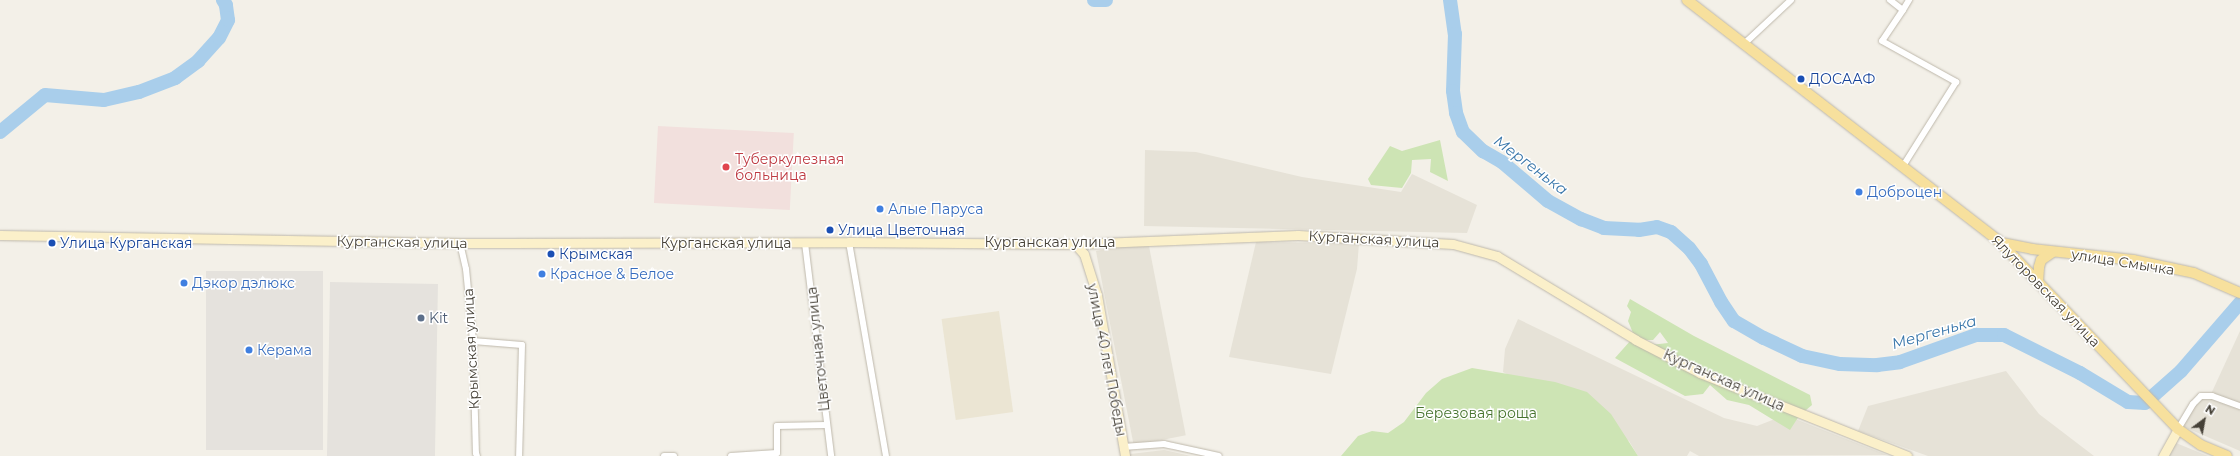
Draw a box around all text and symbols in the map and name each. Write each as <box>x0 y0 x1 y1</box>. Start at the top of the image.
place label: ДОСААФ <box>1809 71 1875 87</box>
marker: ДОСААФ <box>1796 74 1806 84</box>
water label: Мергенька <box>1491 131 1571 199</box>
place label: Туберкулезная больница <box>735 151 844 184</box>
marker: Туберкулезная больница <box>720 161 732 173</box>
place label: Доброцен <box>1867 184 1942 200</box>
marker: Доброцен <box>1854 187 1864 197</box>
place label: Алые Паруса <box>888 201 983 217</box>
marker: Алые Паруса <box>875 204 885 214</box>
place label: Улица Цветочная <box>838 222 965 238</box>
marker: Улица Цветочная <box>825 225 835 235</box>
street label: Курганская улица <box>1308 227 1440 251</box>
street label: Курганская улица <box>336 232 468 252</box>
street label: Ялуторовская улица <box>1988 232 2104 350</box>
street label: Курганская улица <box>984 234 1116 250</box>
place label: Улица Курганская <box>60 235 193 251</box>
street label: Курганская улица <box>660 235 792 251</box>
marker: Улица Курганская <box>47 238 57 248</box>
place label: Крымская <box>559 246 633 262</box>
street label: улица Смычка <box>2070 246 2176 278</box>
marker: Крымская <box>546 249 556 259</box>
place label: Красное & Белое <box>550 266 674 282</box>
marker: Красное & Белое <box>537 269 547 279</box>
place label: Дэкор дэлюкс <box>192 275 295 291</box>
marker: Дэкор дэлюкс <box>179 278 189 288</box>
street label: улица 40 лет Победы <box>1084 282 1130 438</box>
street label: Цветочная улица <box>803 286 833 412</box>
street label: Крымская улица <box>459 288 483 410</box>
place label: Kit <box>429 310 448 326</box>
water label: Мергенька <box>1889 311 1979 353</box>
marker: Kit <box>416 313 426 323</box>
place label: Керама <box>257 342 312 358</box>
marker: Керама <box>244 345 254 355</box>
street label: Курганская улица <box>1661 346 1787 414</box>
north arrow <box>2184 400 2224 440</box>
text: N <box>2203 402 2218 418</box>
park label: Березовая роща <box>1415 405 1537 421</box>

